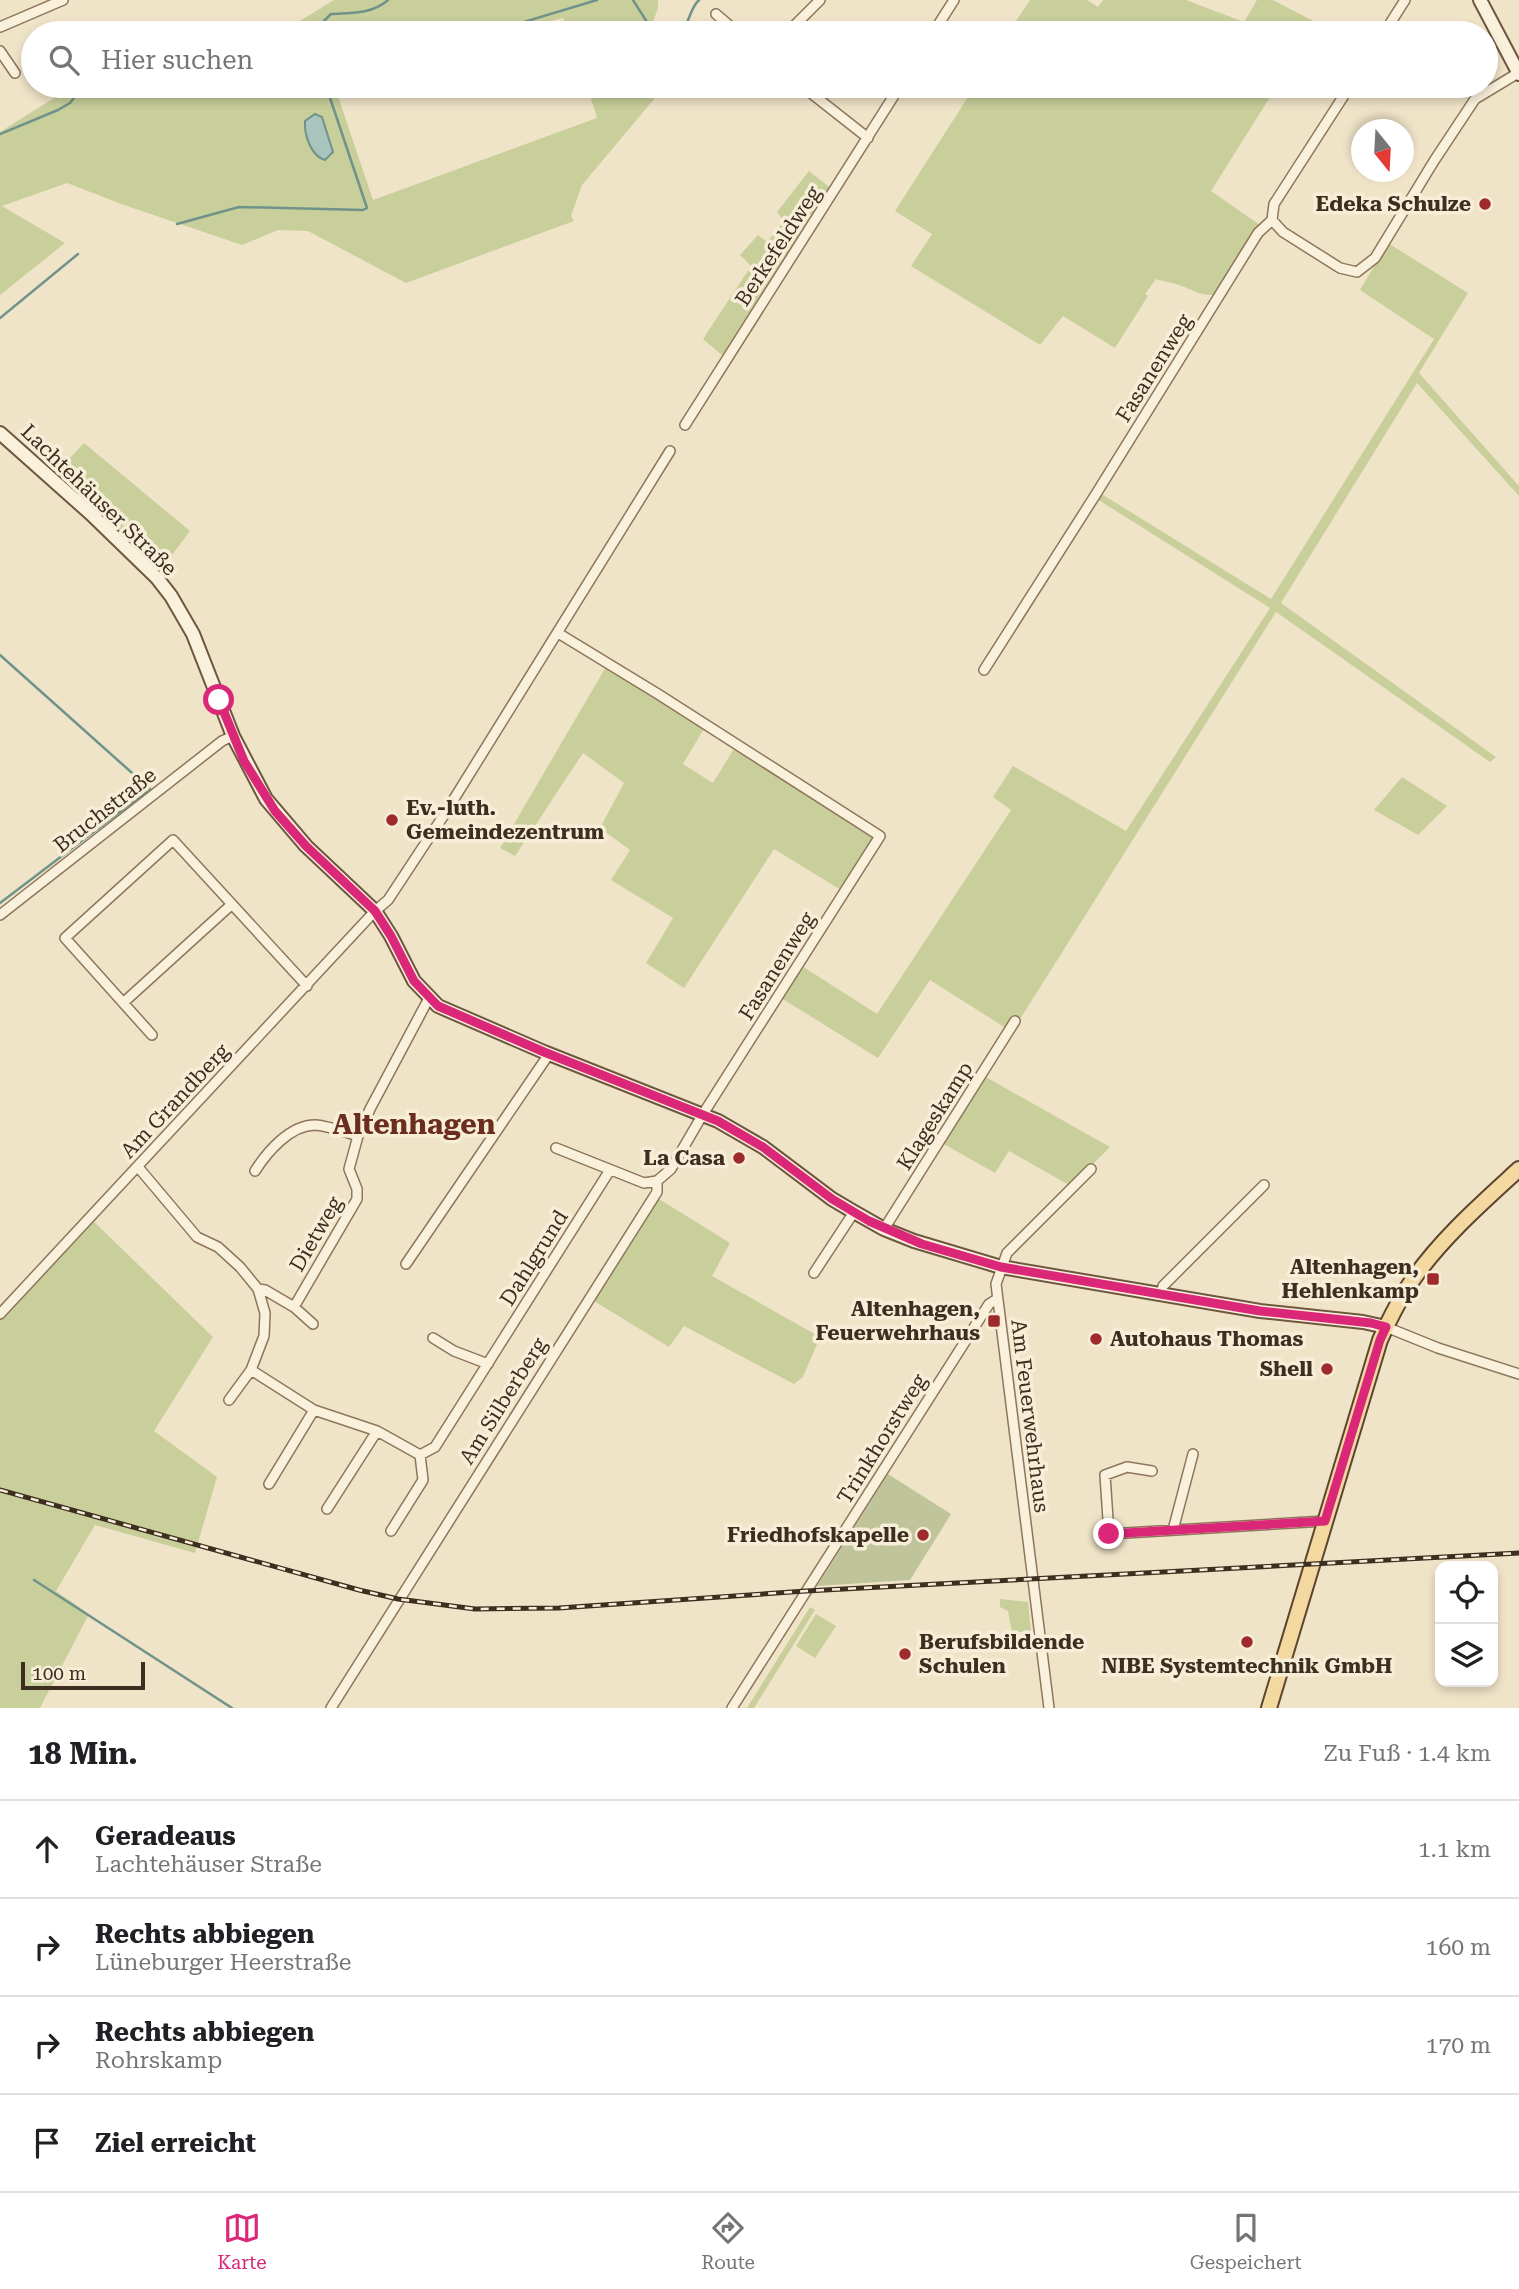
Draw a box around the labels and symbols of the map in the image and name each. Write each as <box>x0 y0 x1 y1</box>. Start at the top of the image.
north arrow <box>1351 119 1414 182</box>
street label: Berkefeldweg <box>730 182 826 310</box>
place label: Edeka Schulze <box>1316 192 1471 216</box>
marker: Edeka Schulze <box>1477 196 1493 212</box>
street label: Fasanenweg <box>1111 309 1197 426</box>
street label: Lachtehäuser Straße <box>16 419 182 581</box>
route start <box>203 684 234 715</box>
street label: Bruchstraße <box>49 763 161 857</box>
place label: Ev.-luth. Gemeindezentrum <box>406 796 604 844</box>
marker: Ev.-luth. Gemeindezentrum <box>384 812 400 828</box>
street label: Fasanenweg <box>734 907 820 1024</box>
street label: Am Grandberg <box>116 1039 234 1163</box>
street label: Klageskamp <box>892 1058 978 1174</box>
district label: Altenhagen <box>333 1108 496 1141</box>
place label: La Casa <box>643 1146 726 1170</box>
marker: La Casa <box>731 1150 747 1166</box>
street label: Dietweg <box>285 1192 347 1276</box>
street label: Dahlgrund <box>495 1205 573 1310</box>
place label: Altenhagen, Hehlenkamp <box>1282 1255 1419 1303</box>
marker: Altenhagen, Hehlenkamp <box>1425 1271 1441 1287</box>
place label: Altenhagen, Feuerwehrhaus <box>816 1297 980 1345</box>
marker: Altenhagen, Feuerwehrhaus <box>986 1313 1002 1329</box>
street label: Am Feuerwehrhaus <box>1006 1318 1054 1514</box>
place label: Autohaus Thomas <box>1110 1327 1303 1351</box>
marker: Autohaus Thomas <box>1088 1331 1104 1347</box>
street label: Am Silberberg <box>455 1333 551 1469</box>
place label: Shell <box>1260 1357 1313 1381</box>
marker: Shell <box>1319 1361 1335 1377</box>
street label: Trinkhorstweg <box>832 1370 932 1508</box>
route end <box>1093 1518 1124 1549</box>
place label: Friedhofskapelle <box>727 1523 909 1547</box>
marker: Friedhofskapelle <box>915 1527 931 1543</box>
place label: Berufsbildende Schulen <box>919 1630 1084 1678</box>
marker: NIBE Systemtechnik GmbH <box>1239 1634 1255 1650</box>
marker: Berufsbildende Schulen <box>897 1646 913 1662</box>
place label: NIBE Systemtechnik GmbH <box>1102 1654 1392 1678</box>
scale bar <box>21 1659 145 1691</box>

